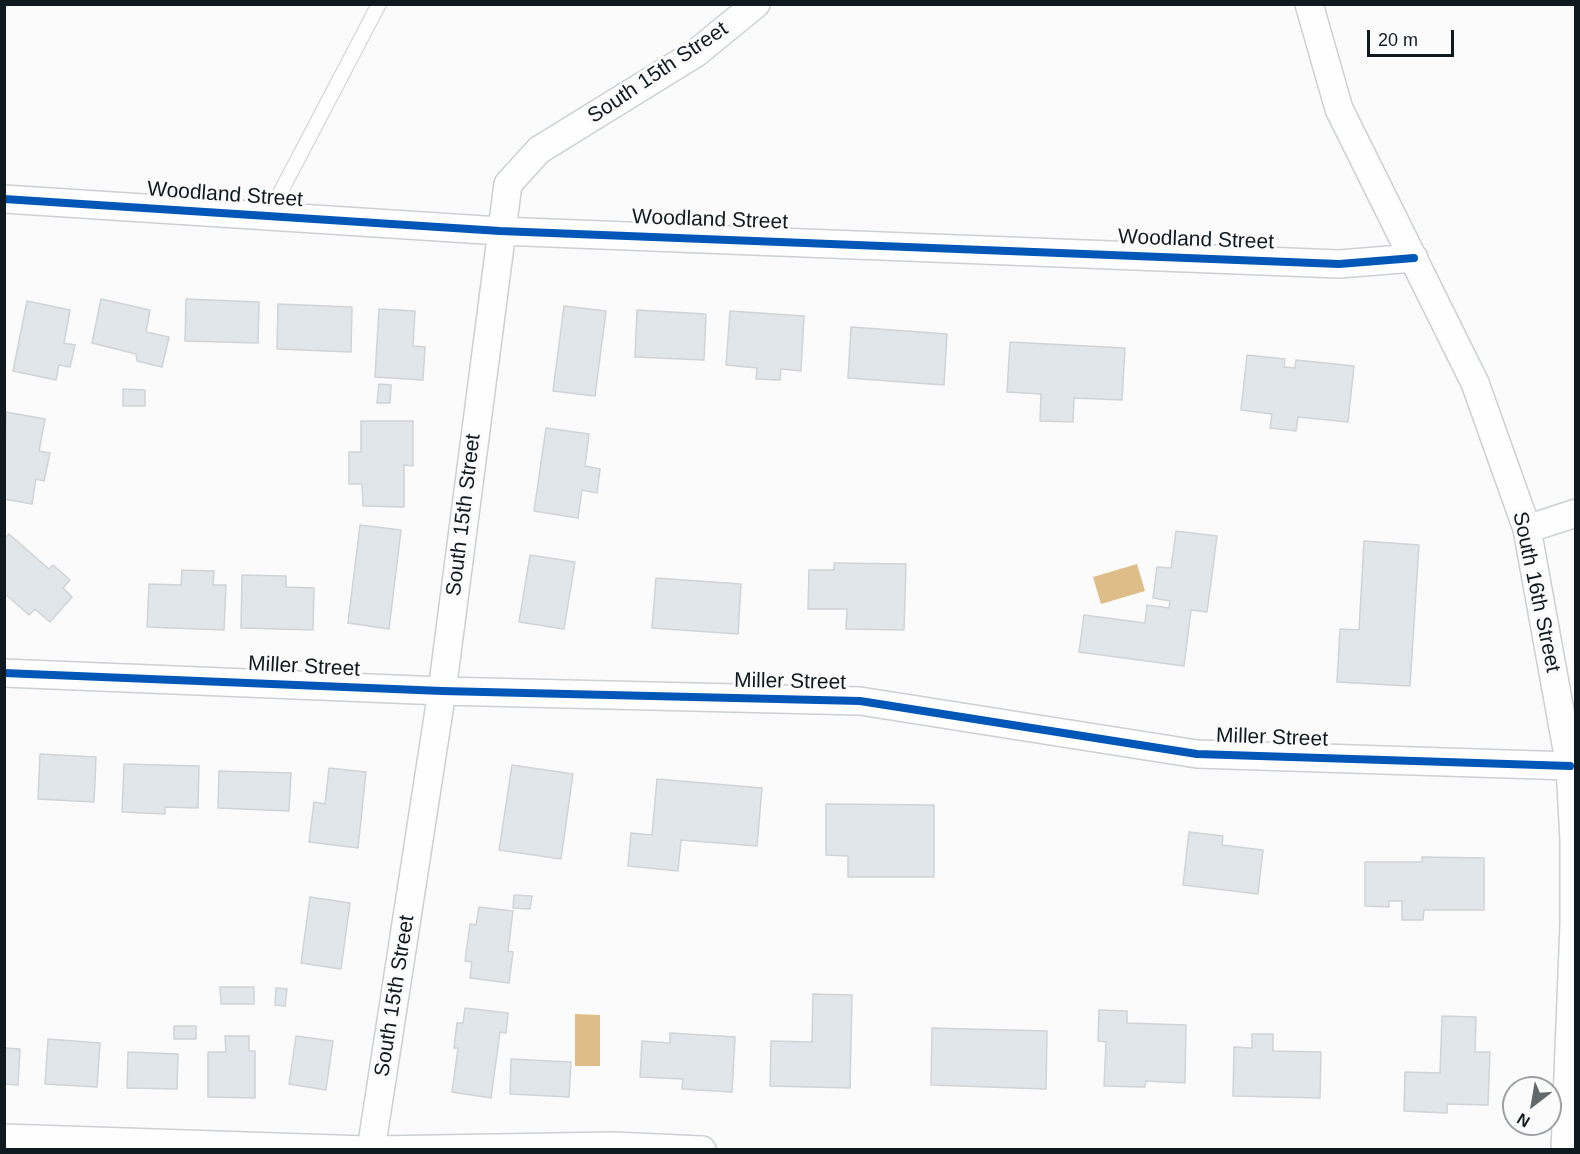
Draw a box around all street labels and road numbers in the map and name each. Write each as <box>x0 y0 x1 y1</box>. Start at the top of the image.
street label: South 15th Street <box>583 17 733 129</box>
street label: Woodland Street <box>146 177 304 213</box>
street label: Woodland Street <box>632 205 788 235</box>
street label: Woodland Street <box>1118 225 1274 255</box>
street label: South 15th Street <box>442 432 486 598</box>
street label: South 16th Street <box>1507 509 1565 675</box>
street label: Miller Street <box>247 651 361 683</box>
street label: Miller Street <box>734 668 846 696</box>
street label: Miller Street <box>1216 723 1328 753</box>
street label: South 15th Street <box>370 913 420 1079</box>

